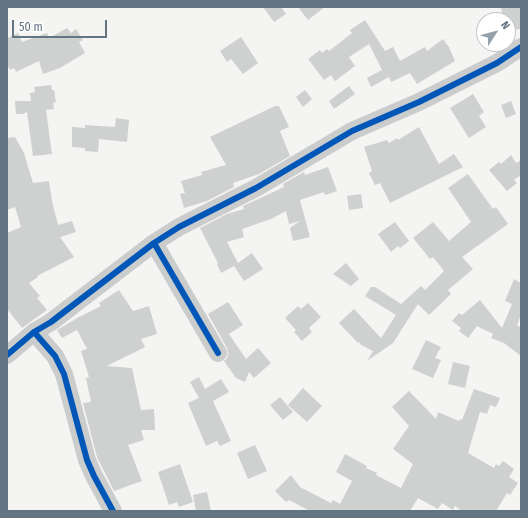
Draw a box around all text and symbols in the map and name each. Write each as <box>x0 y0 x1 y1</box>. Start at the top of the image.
scale bar <box>14 12 109 38</box>
north arrow <box>476 12 516 52</box>
text: N <box>498 19 513 32</box>
text: 50 m <box>19 20 43 34</box>

